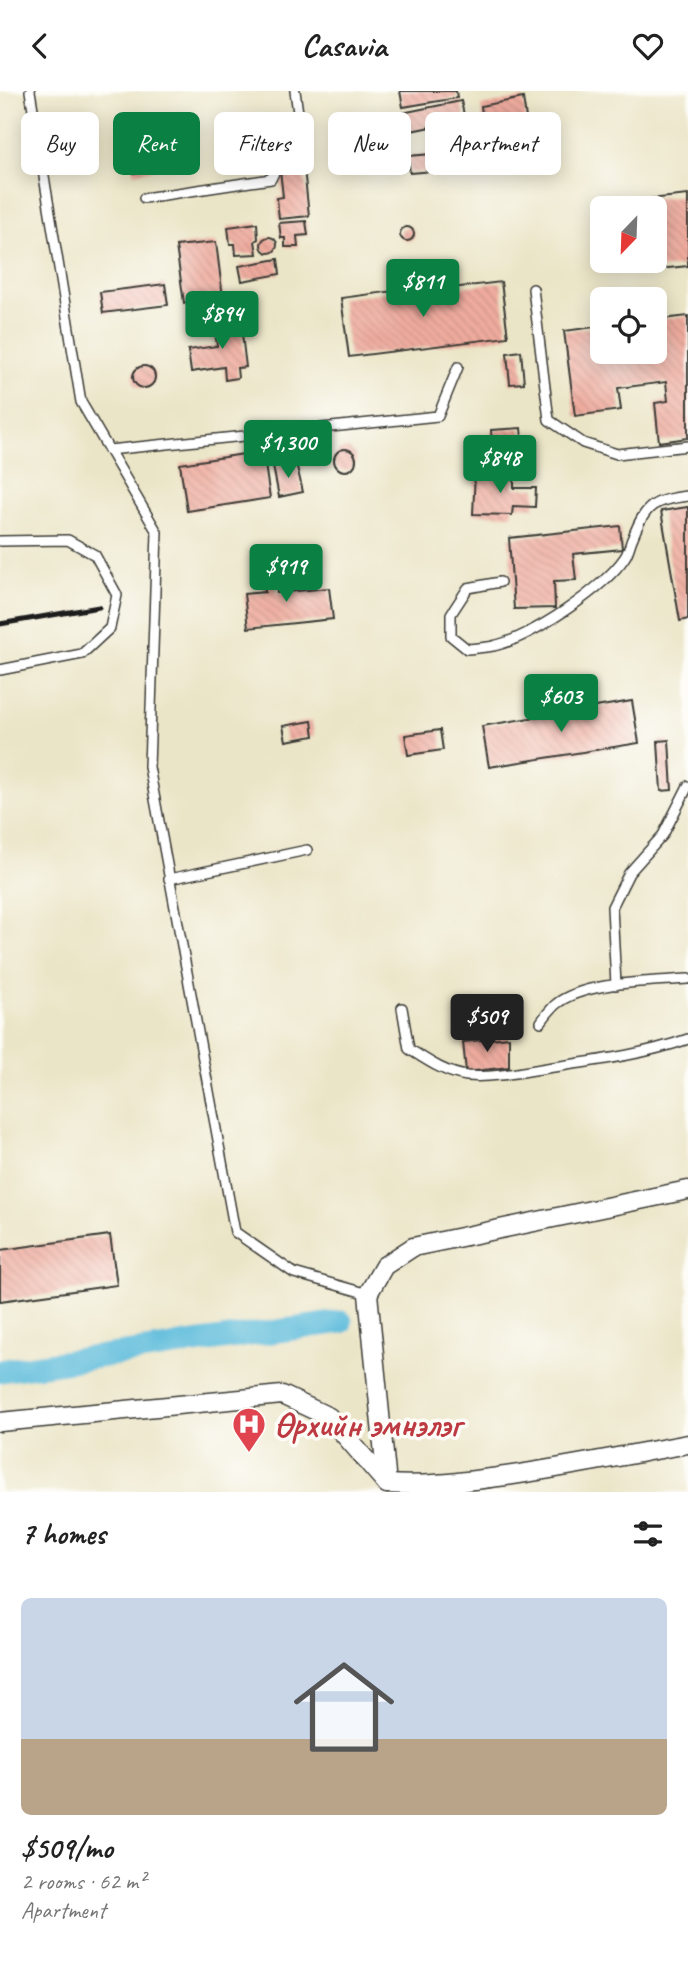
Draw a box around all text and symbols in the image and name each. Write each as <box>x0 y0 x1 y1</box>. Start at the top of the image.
text: Casavia <box>302 25 387 66</box>
icon: back <box>21 27 59 65</box>
icon: heart <box>629 27 667 65</box>
chip: Buy <box>21 112 99 175</box>
chip: Rent <box>113 112 200 175</box>
chip: Filters <box>214 112 314 175</box>
chip: New <box>328 112 411 175</box>
chip: Apartment <box>425 112 561 175</box>
north arrow <box>590 196 667 273</box>
map controls <box>590 196 667 364</box>
pin: $811 <box>382 259 464 319</box>
text: $811 <box>402 267 444 296</box>
button: locate <box>590 287 667 364</box>
pin: $894 <box>181 292 263 351</box>
text: $894 <box>201 299 243 328</box>
pin: $1,300 <box>231 421 345 480</box>
text: $1,300 <box>260 428 316 457</box>
pin: $848 <box>459 435 541 495</box>
text: $848 <box>479 443 521 472</box>
pin: $919 <box>245 545 327 604</box>
text: $919 <box>266 552 306 581</box>
pin: $603 <box>520 675 602 734</box>
text: $603 <box>540 682 582 711</box>
pin: $509 <box>446 995 528 1054</box>
text: $509 <box>467 1002 507 1031</box>
place label: Өрхийн эмнэлэг <box>274 1402 466 1447</box>
hospital icon: Өрхийн эмнэлэг <box>230 1405 268 1454</box>
text: 7 homes <box>21 1515 106 1553</box>
icon: filters <box>629 1515 667 1553</box>
icon: home <box>281 1644 407 1770</box>
text: $509/mo <box>21 1829 113 1867</box>
text: 2 rooms · 62 m² <box>21 1867 145 1896</box>
text: Apartment <box>21 1896 106 1925</box>

